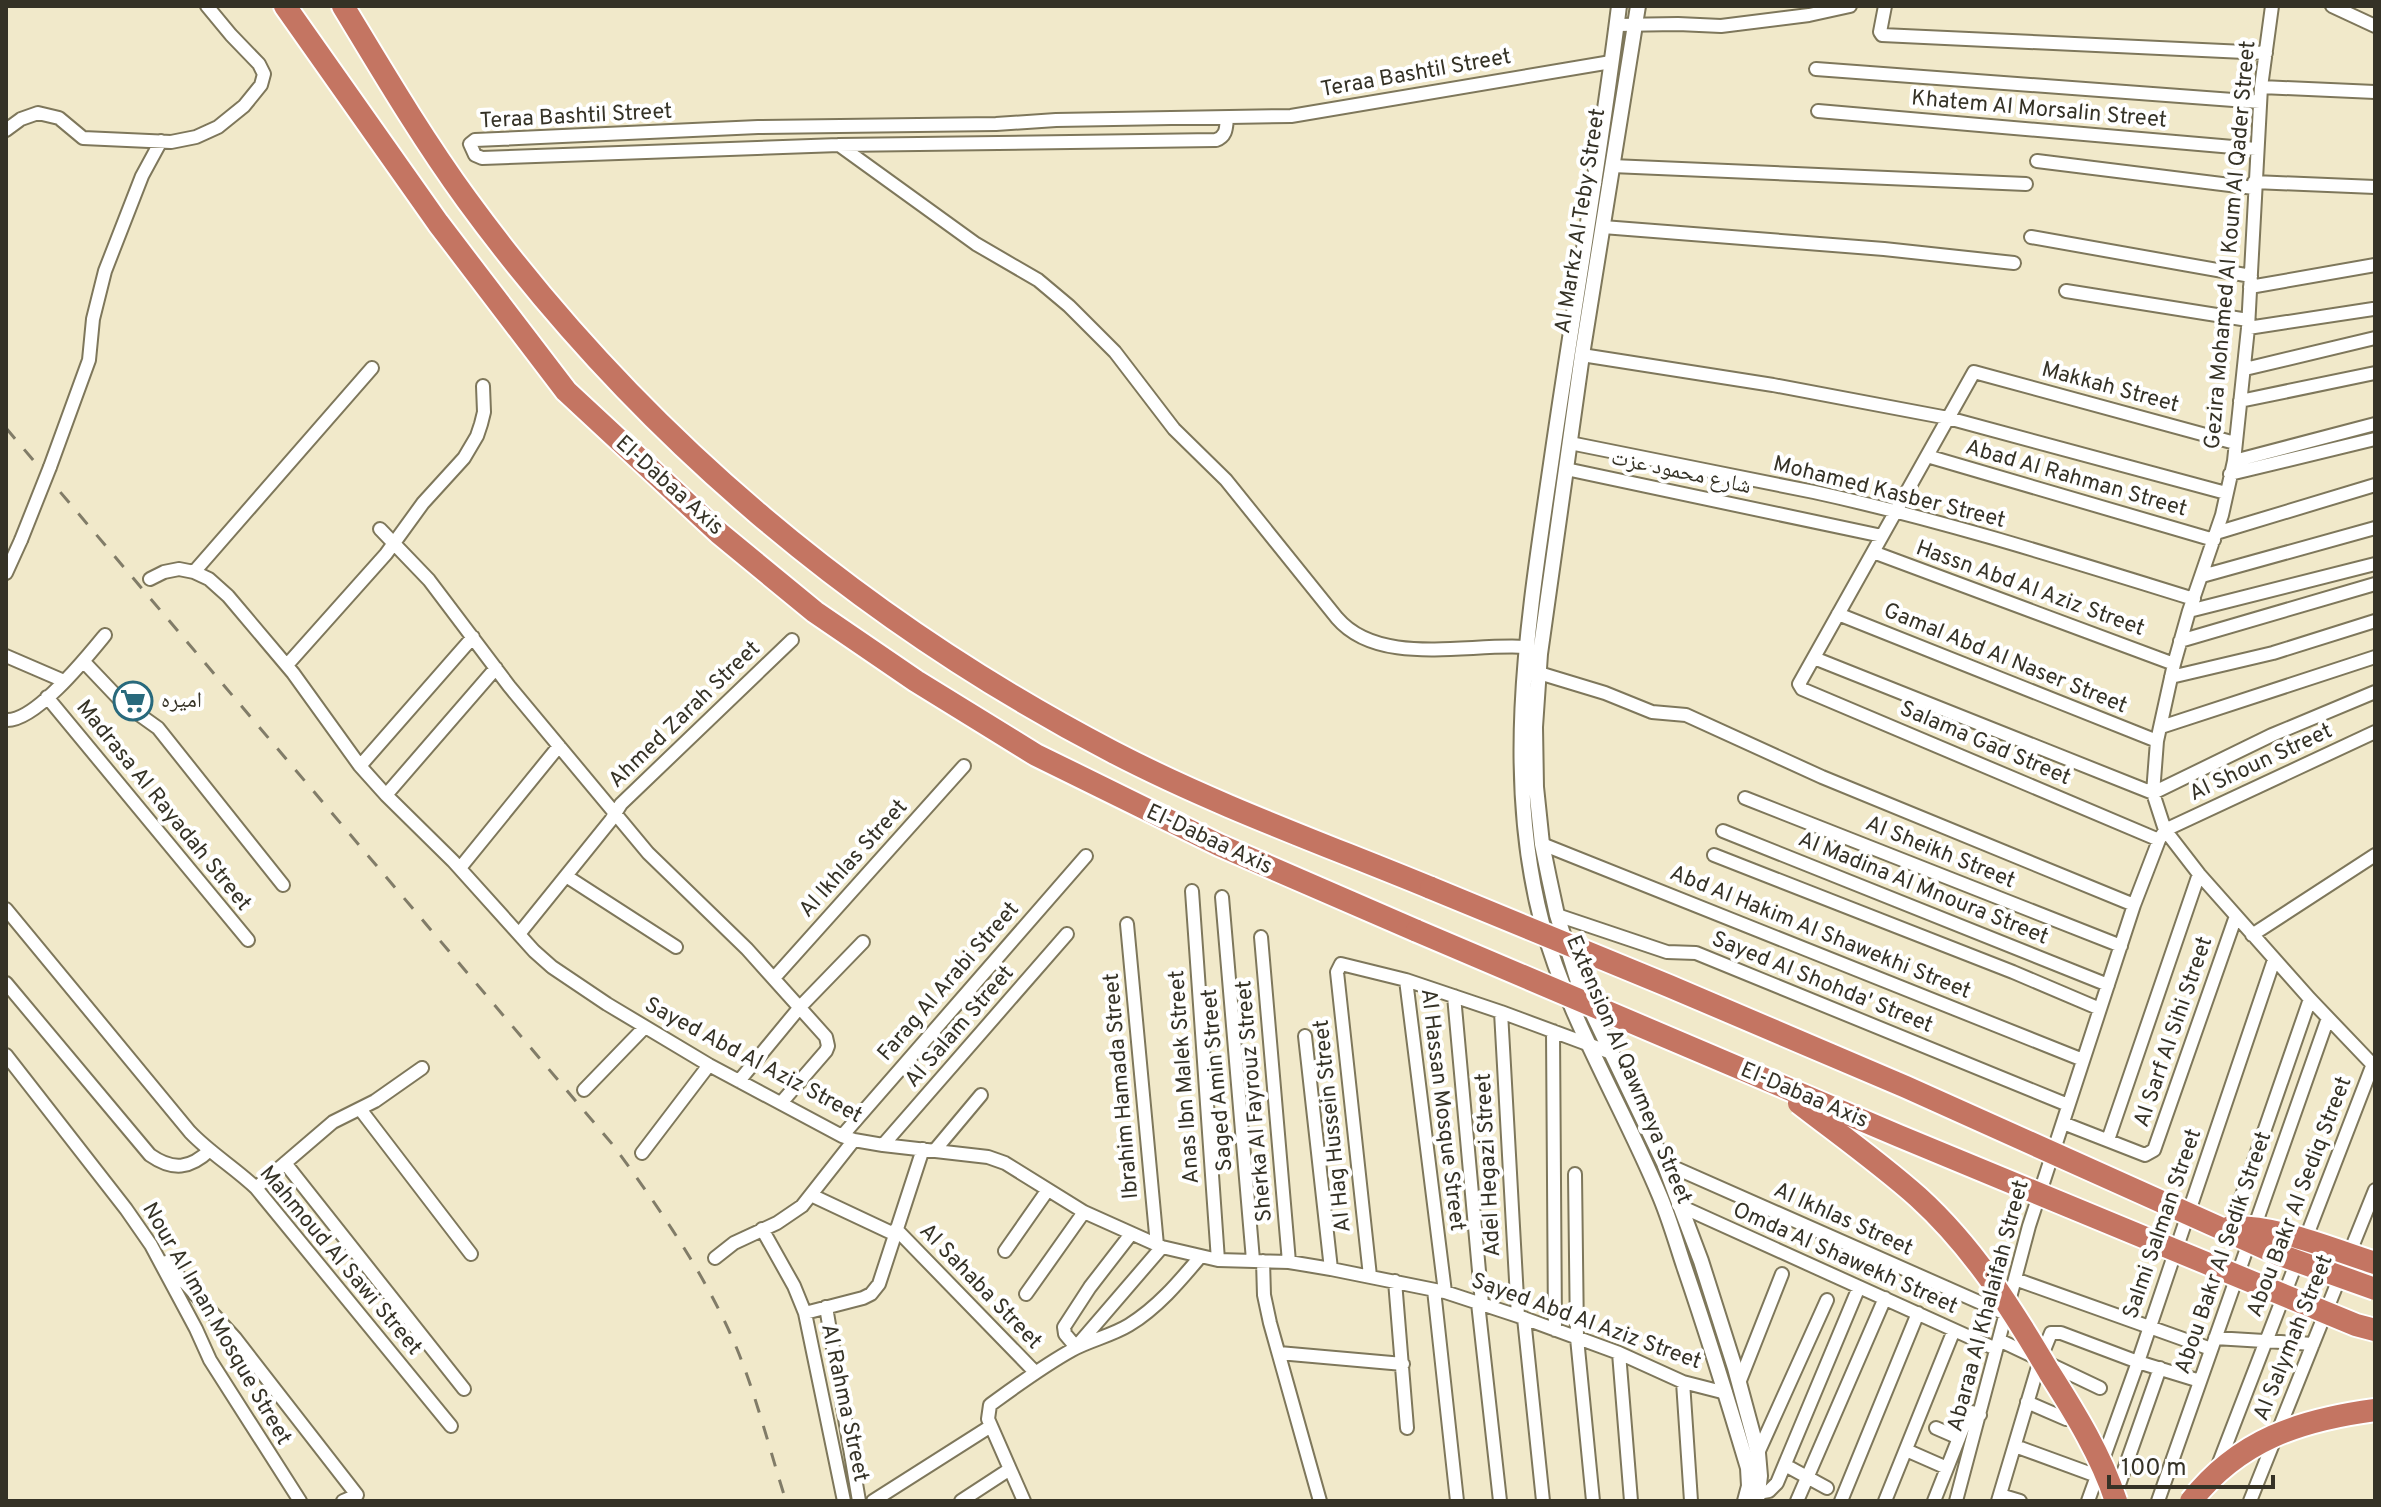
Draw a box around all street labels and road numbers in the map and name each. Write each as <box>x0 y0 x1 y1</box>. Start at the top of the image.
street label: Gezira Mohamed Al Koum Al Qader Street <box>2200 39 2262 451</box>
street label: Teraa Bashtil Street <box>1319 44 1513 104</box>
street label: Khatem Al Morsalin Street <box>1910 85 2168 135</box>
street label: Teraa Bashtil Street <box>479 98 673 136</box>
street label: Al Markz Al Teby Street <box>1550 106 1612 336</box>
street label: Makkah Street <box>2038 357 2182 419</box>
street label: El-Dabaa Axis <box>609 430 729 542</box>
street label: Abad Al Rahman Street <box>1962 434 2190 524</box>
street label: شارع محمود عزت <box>1609 445 1753 501</box>
street label: Mohamed Kasber Street <box>1770 451 2008 535</box>
street label: Hassn Abd Al Aziz Street <box>1912 535 2148 643</box>
street label: Gamal Abd Al Naser Street <box>1879 598 2131 720</box>
street label: Ahmed Zarah Street <box>604 636 766 794</box>
street label: Madrasa Al Rayadah Street <box>69 695 257 917</box>
street label: Salama Gad Street <box>1895 696 2075 792</box>
street label: Al Shoun Street <box>2185 718 2337 808</box>
street label: Al Ikhlas Street <box>794 794 914 924</box>
street label: El-Dabaa Axis <box>1142 799 1276 881</box>
street label: Al Sheikh Street <box>1861 811 2019 895</box>
street label: Al Madina Al Mnoura Street <box>1794 826 2052 952</box>
street label: Abd Al Hakim Al Shawekhi Street <box>1666 860 1974 1006</box>
street label: Farag Al Arabi Street <box>872 897 1026 1067</box>
street label: Sayed Al Shohda' Street <box>1707 926 1937 1040</box>
street label: Extension Al Qawmeya Street <box>1559 932 1697 1208</box>
street label: Al Sarf Al Sihi Street <box>2129 933 2219 1131</box>
street label: Al Salam Street <box>900 961 1020 1093</box>
street label: Anas Ibn Malek Street <box>1164 969 1206 1185</box>
street label: Ibrahim Hamada Street <box>1099 972 1145 1200</box>
street label: Sherka Al Fayrouz Street <box>1231 979 1279 1223</box>
street label: Saged Amin Street <box>1197 987 1239 1173</box>
street label: Al Hassan Mosque Street <box>1414 987 1470 1233</box>
street label: Sayed Abd Al Aziz Street <box>639 992 867 1130</box>
street label: Al Hag Hussein Street <box>1308 1018 1358 1234</box>
street label: El-Dabaa Axis <box>1736 1057 1872 1135</box>
street label: Adel Hegazi Street <box>1471 1072 1507 1258</box>
street label: Abou Bakr Al Sediq Street <box>2242 1073 2358 1321</box>
street label: Salmi Salman Street <box>2118 1125 2208 1323</box>
street label: Abou Bakr Al Sedik Street <box>2170 1128 2278 1378</box>
street label: Mahmoud Al Sawi Street <box>253 1161 427 1361</box>
street label: Al Ikhlas Street <box>1769 1177 1917 1263</box>
street label: Abaraa Al Khalaifah Street <box>1942 1177 2036 1435</box>
street label: Omda Al Shawekh Street <box>1728 1197 1962 1321</box>
street label: Nour Al Iman Mosque Street <box>135 1198 297 1450</box>
street label: Al Sahaba Street <box>913 1218 1047 1356</box>
street label: Al Salymah Street <box>2248 1251 2340 1425</box>
street label: Sayed Abd Al Aziz Street <box>1467 1268 1705 1376</box>
street label: Al Rahma Street <box>814 1322 874 1484</box>

